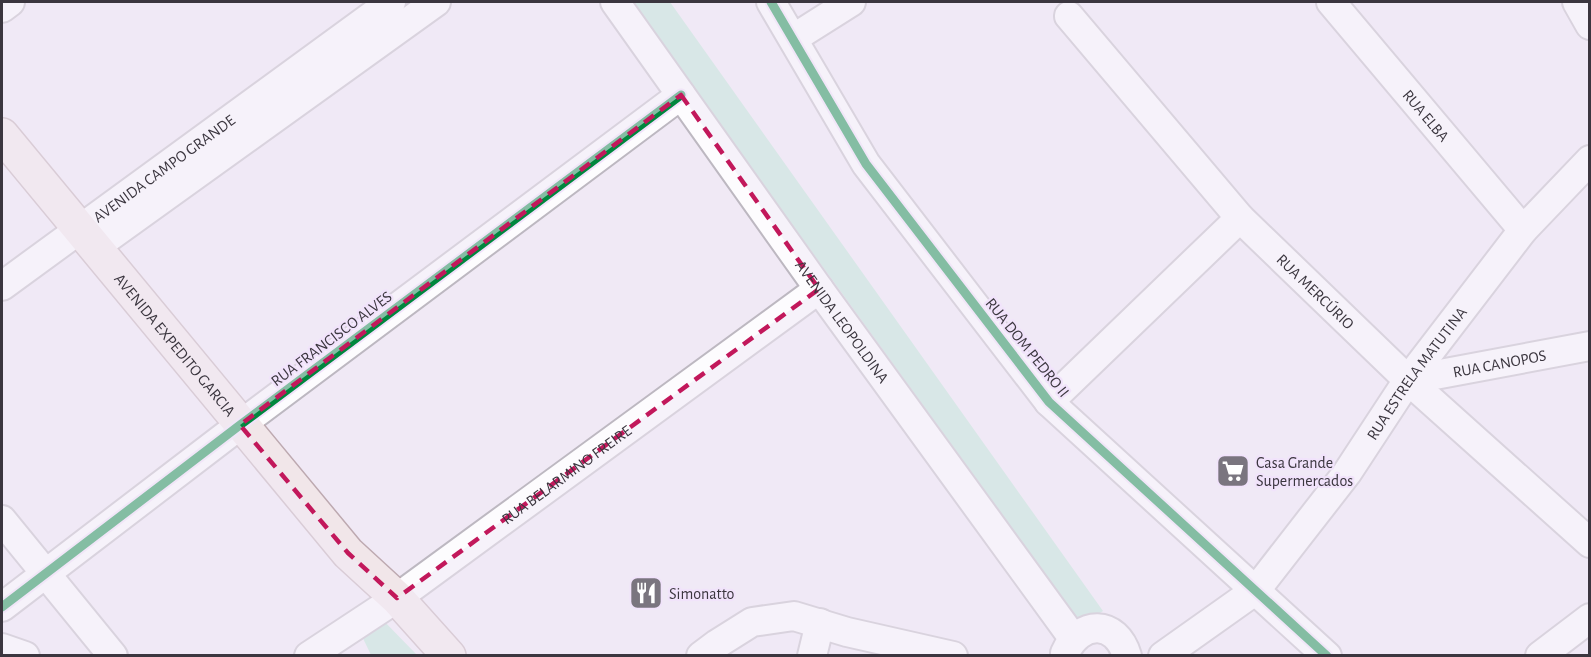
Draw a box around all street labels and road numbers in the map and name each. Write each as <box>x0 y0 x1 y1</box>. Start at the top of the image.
street label: RUA ELBA <box>1399 87 1452 145</box>
street label: AVENIDA CAMPO GRANDE <box>90 112 238 226</box>
street label: RUA MERCÚRIO <box>1273 251 1357 333</box>
street label: AVENIDA LEOPOLDINA <box>792 257 891 386</box>
street label: AVENIDA EXPEDITO GARCIA <box>111 271 238 420</box>
street label: RUA FRANCISCO ALVES <box>268 288 395 389</box>
street label: RUA DOM PEDRO II <box>982 295 1072 400</box>
street label: RUA ESTRELA MATUTINA <box>1364 304 1470 443</box>
street label: RUA CANOPOS <box>1452 347 1548 380</box>
street label: RUA BELARMINO FREIRE <box>499 422 635 528</box>

